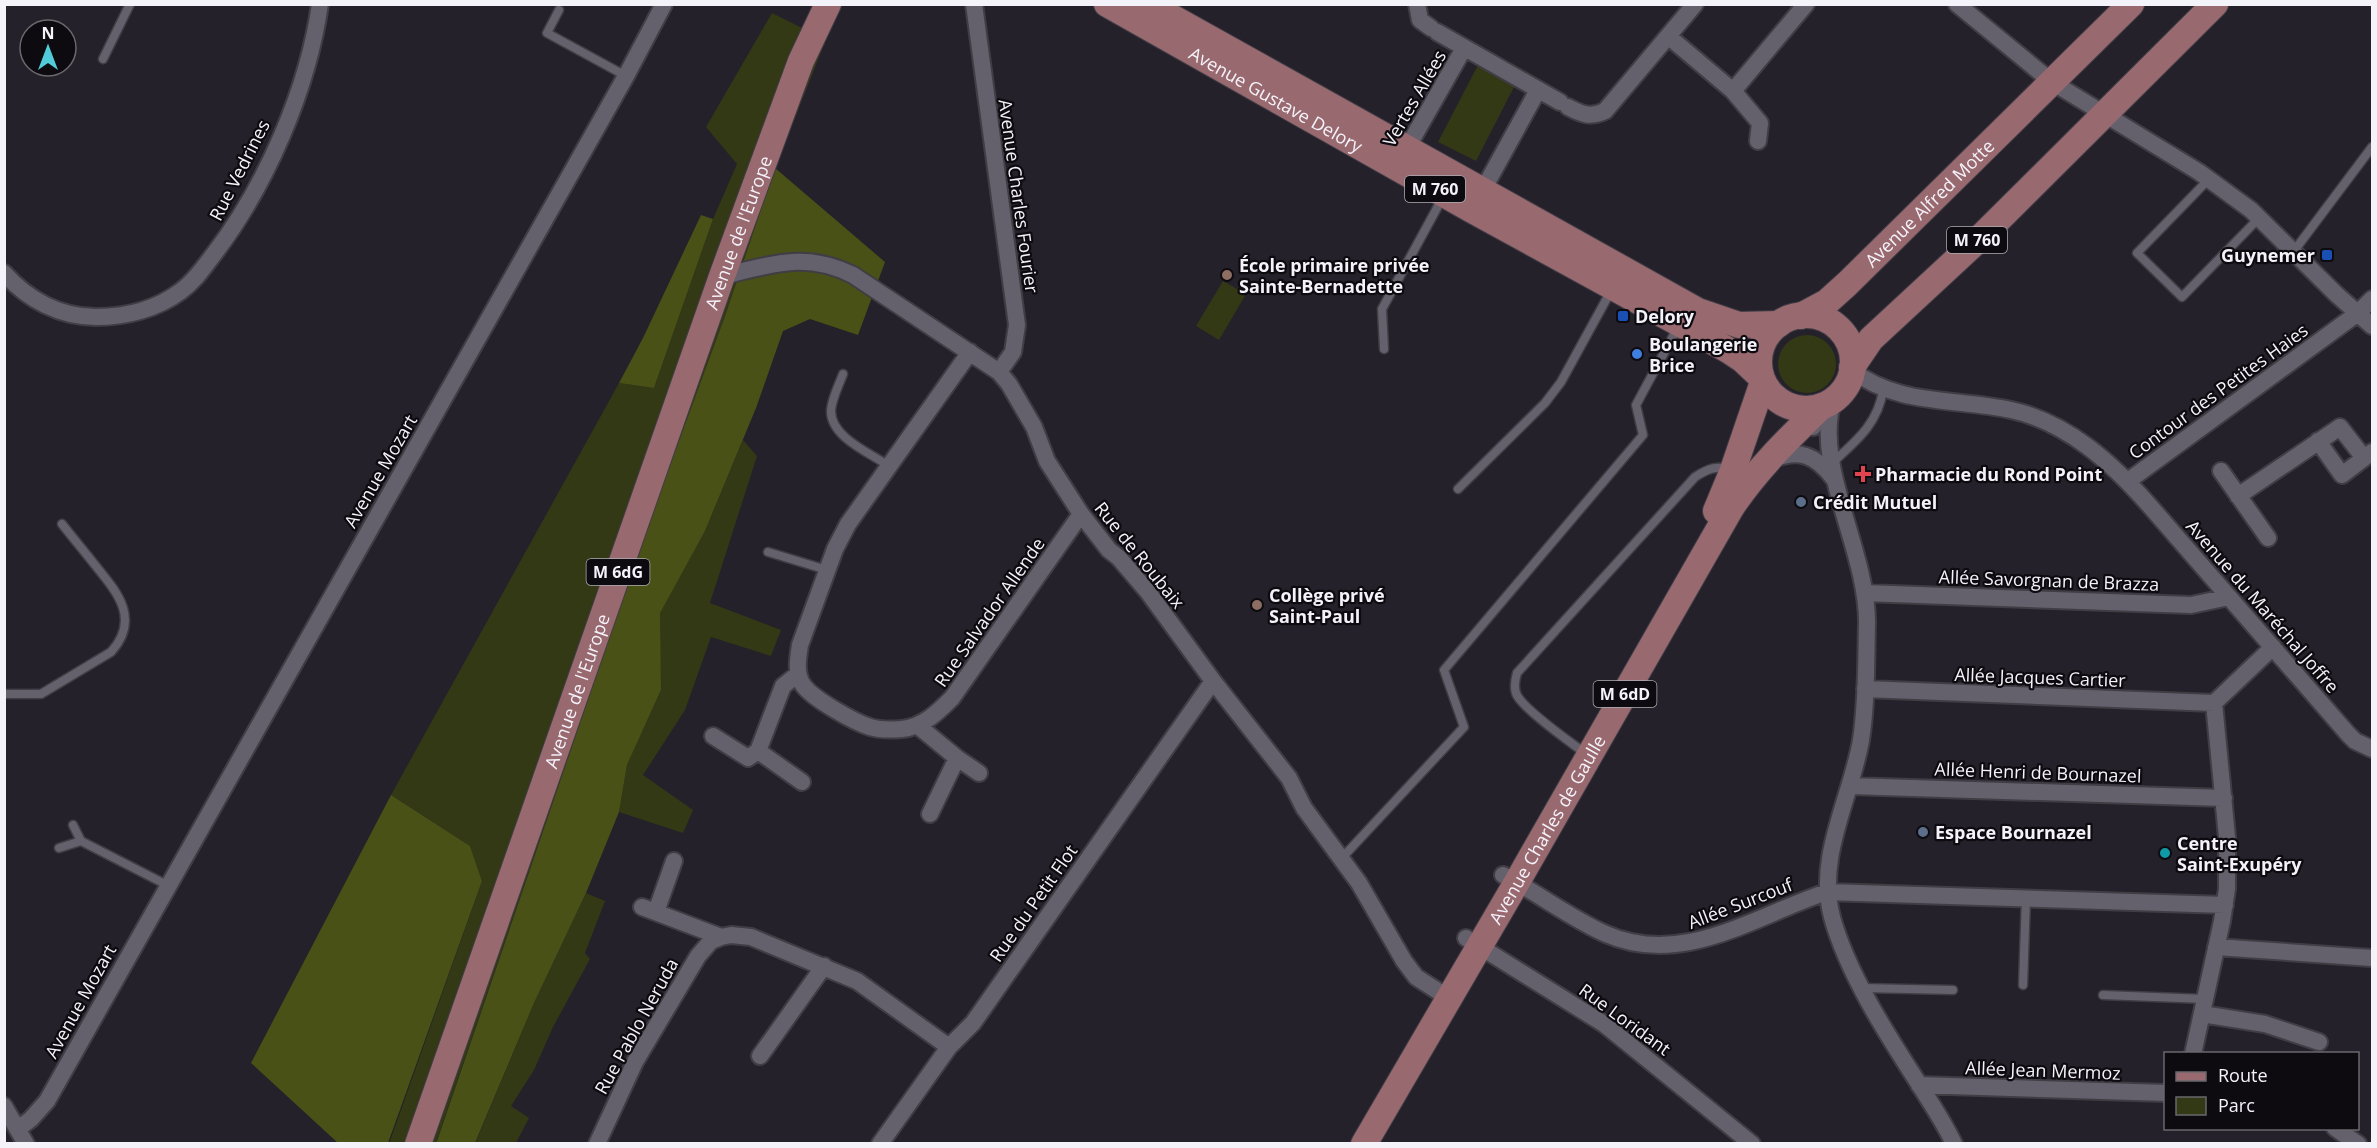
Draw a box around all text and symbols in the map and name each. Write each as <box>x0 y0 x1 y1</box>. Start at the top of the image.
north arrow <box>18 18 78 78</box>
text: N <box>41 22 55 44</box>
street label: Avenue Gustave Delory <box>1185 41 1368 158</box>
street label: Vertes Allées <box>1377 46 1451 150</box>
street label: Avenue Charles Fourier <box>994 98 1045 295</box>
street label: Rue Vedrines <box>203 115 275 225</box>
street label: Avenue Alfred Motte <box>1859 134 1999 272</box>
street label: Avenue de l'Europe <box>699 152 777 313</box>
road number: M 760 <box>1405 176 1465 202</box>
road number: M 760 <box>1947 227 2007 253</box>
place label: Guynemer <box>2221 243 2315 267</box>
marker: Guynemer <box>2320 248 2334 262</box>
place label: École primaire privée Sainte-Bernadette <box>1239 253 1429 298</box>
marker: École primaire privée Sainte-Bernadette <box>1220 268 1234 282</box>
place label: Delory <box>1635 304 1695 328</box>
marker: Delory <box>1616 309 1630 323</box>
street label: Contour des Petites Haies <box>2124 318 2312 464</box>
place label: Boulangerie Brice <box>1649 332 1757 377</box>
marker: Boulangerie Brice <box>1630 347 1644 361</box>
street label: Avenue Mozart <box>338 410 422 532</box>
place label: Pharmacie du Rond Point <box>1875 462 2102 486</box>
marker: Pharmacie du Rond Point <box>1856 467 1870 481</box>
place label: Crédit Mutuel <box>1813 490 1937 514</box>
marker: Crédit Mutuel <box>1794 495 1808 509</box>
street label: Rue de Roubaix <box>1090 497 1191 614</box>
street label: Avenue du Maréchal Joffre <box>2181 514 2345 698</box>
street label: Rue Salvador Allende <box>928 533 1050 691</box>
road number: M 6dG <box>586 559 650 585</box>
street label: Allée Savorgnan de Brazza <box>1938 564 2160 596</box>
place label: Collège privé Saint-Paul <box>1269 583 1385 628</box>
marker: Collège privé Saint-Paul <box>1250 598 1264 612</box>
street label: Avenue de l'Europe <box>539 611 615 771</box>
street label: Allée Jacques Cartier <box>1954 662 2127 692</box>
road number: M 6dD <box>1594 681 1656 707</box>
street label: Avenue Charles de Gaulle <box>1483 730 1611 928</box>
street label: Allée Henri de Bournazel <box>1934 756 2142 788</box>
place label: Espace Bournazel <box>1935 820 2092 844</box>
marker: Espace Bournazel <box>1916 825 1930 839</box>
place label: Centre Saint-Exupéry <box>2177 831 2302 876</box>
street label: Rue du Petit Flot <box>984 840 1082 966</box>
marker: Centre Saint-Exupéry <box>2158 846 2172 860</box>
street label: Allée Surcouf <box>1684 872 1797 934</box>
street label: Avenue Mozart <box>39 940 121 1062</box>
street label: Rue Pablo Neruda <box>589 954 683 1098</box>
street label: Rue Loridant <box>1574 978 1676 1060</box>
legend <box>2164 1052 2359 1130</box>
street label: Allée Jean Mermoz <box>1965 1055 2121 1085</box>
text: Route <box>2218 1063 2268 1087</box>
text: Parc <box>2218 1093 2255 1117</box>

